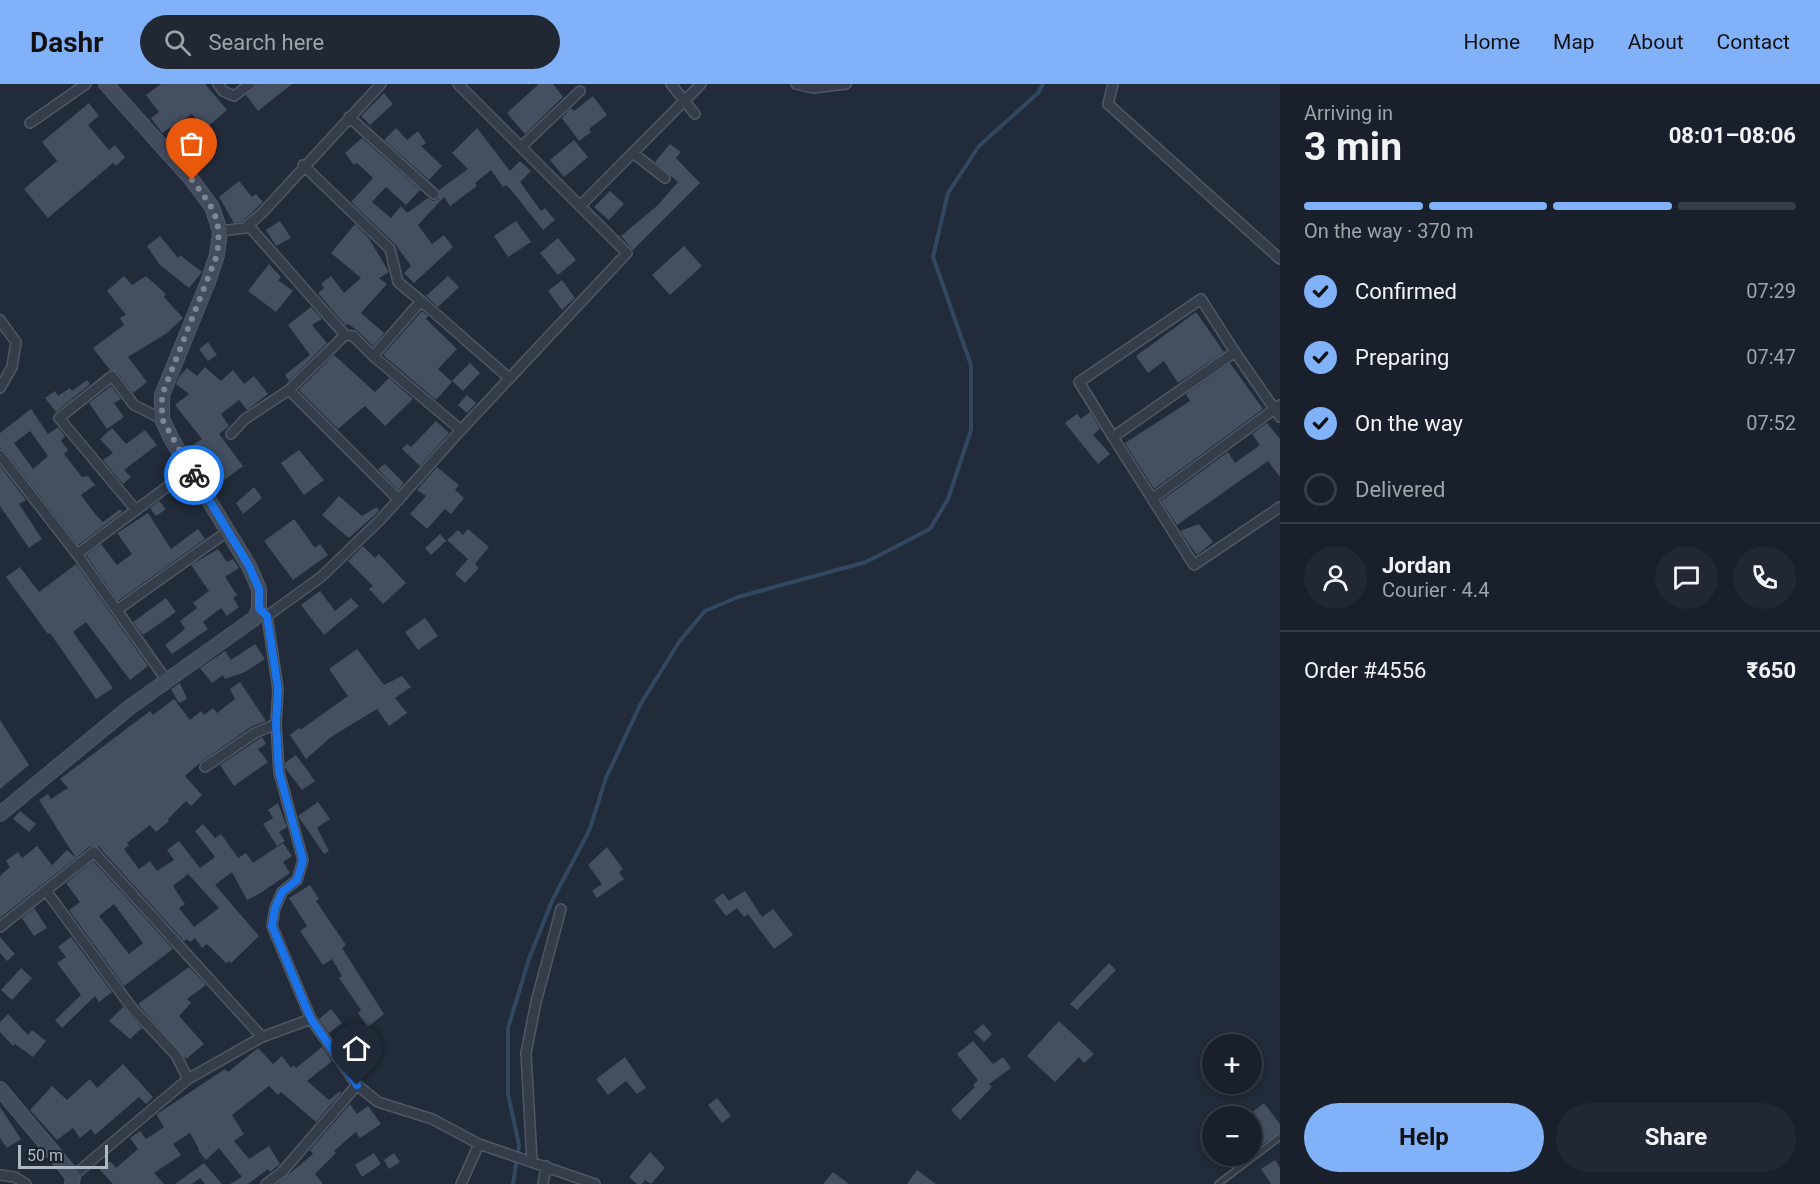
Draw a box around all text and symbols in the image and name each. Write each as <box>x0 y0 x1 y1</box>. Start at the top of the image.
search box <box>140 15 560 69</box>
text: Dashr <box>30 26 104 59</box>
icon: search <box>161 26 194 59</box>
text: Search here <box>209 30 324 55</box>
text: Home <box>1464 30 1520 54</box>
text: Map <box>1553 30 1595 54</box>
text: About <box>1628 30 1684 54</box>
text: Contact <box>1717 30 1790 54</box>
text: Arriving in <box>1304 101 1393 125</box>
pin <box>166 118 217 180</box>
text: 08:01–08:06 <box>1669 123 1796 148</box>
text: 3 min <box>1304 124 1402 170</box>
icon: bag <box>175 127 208 160</box>
text: On the way · 370 m <box>1304 219 1473 243</box>
icon: check <box>1304 275 1337 308</box>
text: Confirmed <box>1355 279 1457 304</box>
text: 07:29 <box>1746 279 1796 303</box>
icon: check <box>1304 341 1337 374</box>
text: Preparing <box>1355 345 1449 370</box>
text: 07:47 <box>1746 345 1796 369</box>
icon: check <box>1304 407 1337 440</box>
text: On the way <box>1355 411 1463 436</box>
text: 07:52 <box>1746 411 1796 435</box>
courier <box>164 445 224 505</box>
icon: bike <box>178 459 211 492</box>
text: Delivered <box>1355 477 1445 502</box>
button: person <box>1304 546 1367 609</box>
button: chat <box>1655 546 1718 609</box>
button: phone <box>1733 546 1796 609</box>
text: Jordan <box>1382 553 1451 578</box>
text: Courier · 4.4 <box>1382 578 1489 602</box>
text: Order #4556 <box>1304 658 1426 683</box>
text: ₹650 <box>1747 658 1796 683</box>
pin <box>331 1023 382 1085</box>
icon: home <box>340 1032 373 1065</box>
map controls <box>1202 1034 1262 1166</box>
button: + <box>1202 1034 1262 1094</box>
button: Help <box>1304 1103 1544 1172</box>
button: Share <box>1556 1103 1796 1172</box>
button: − <box>1202 1106 1262 1166</box>
scale bar <box>18 1142 108 1170</box>
text: 50 m <box>27 1146 63 1165</box>

